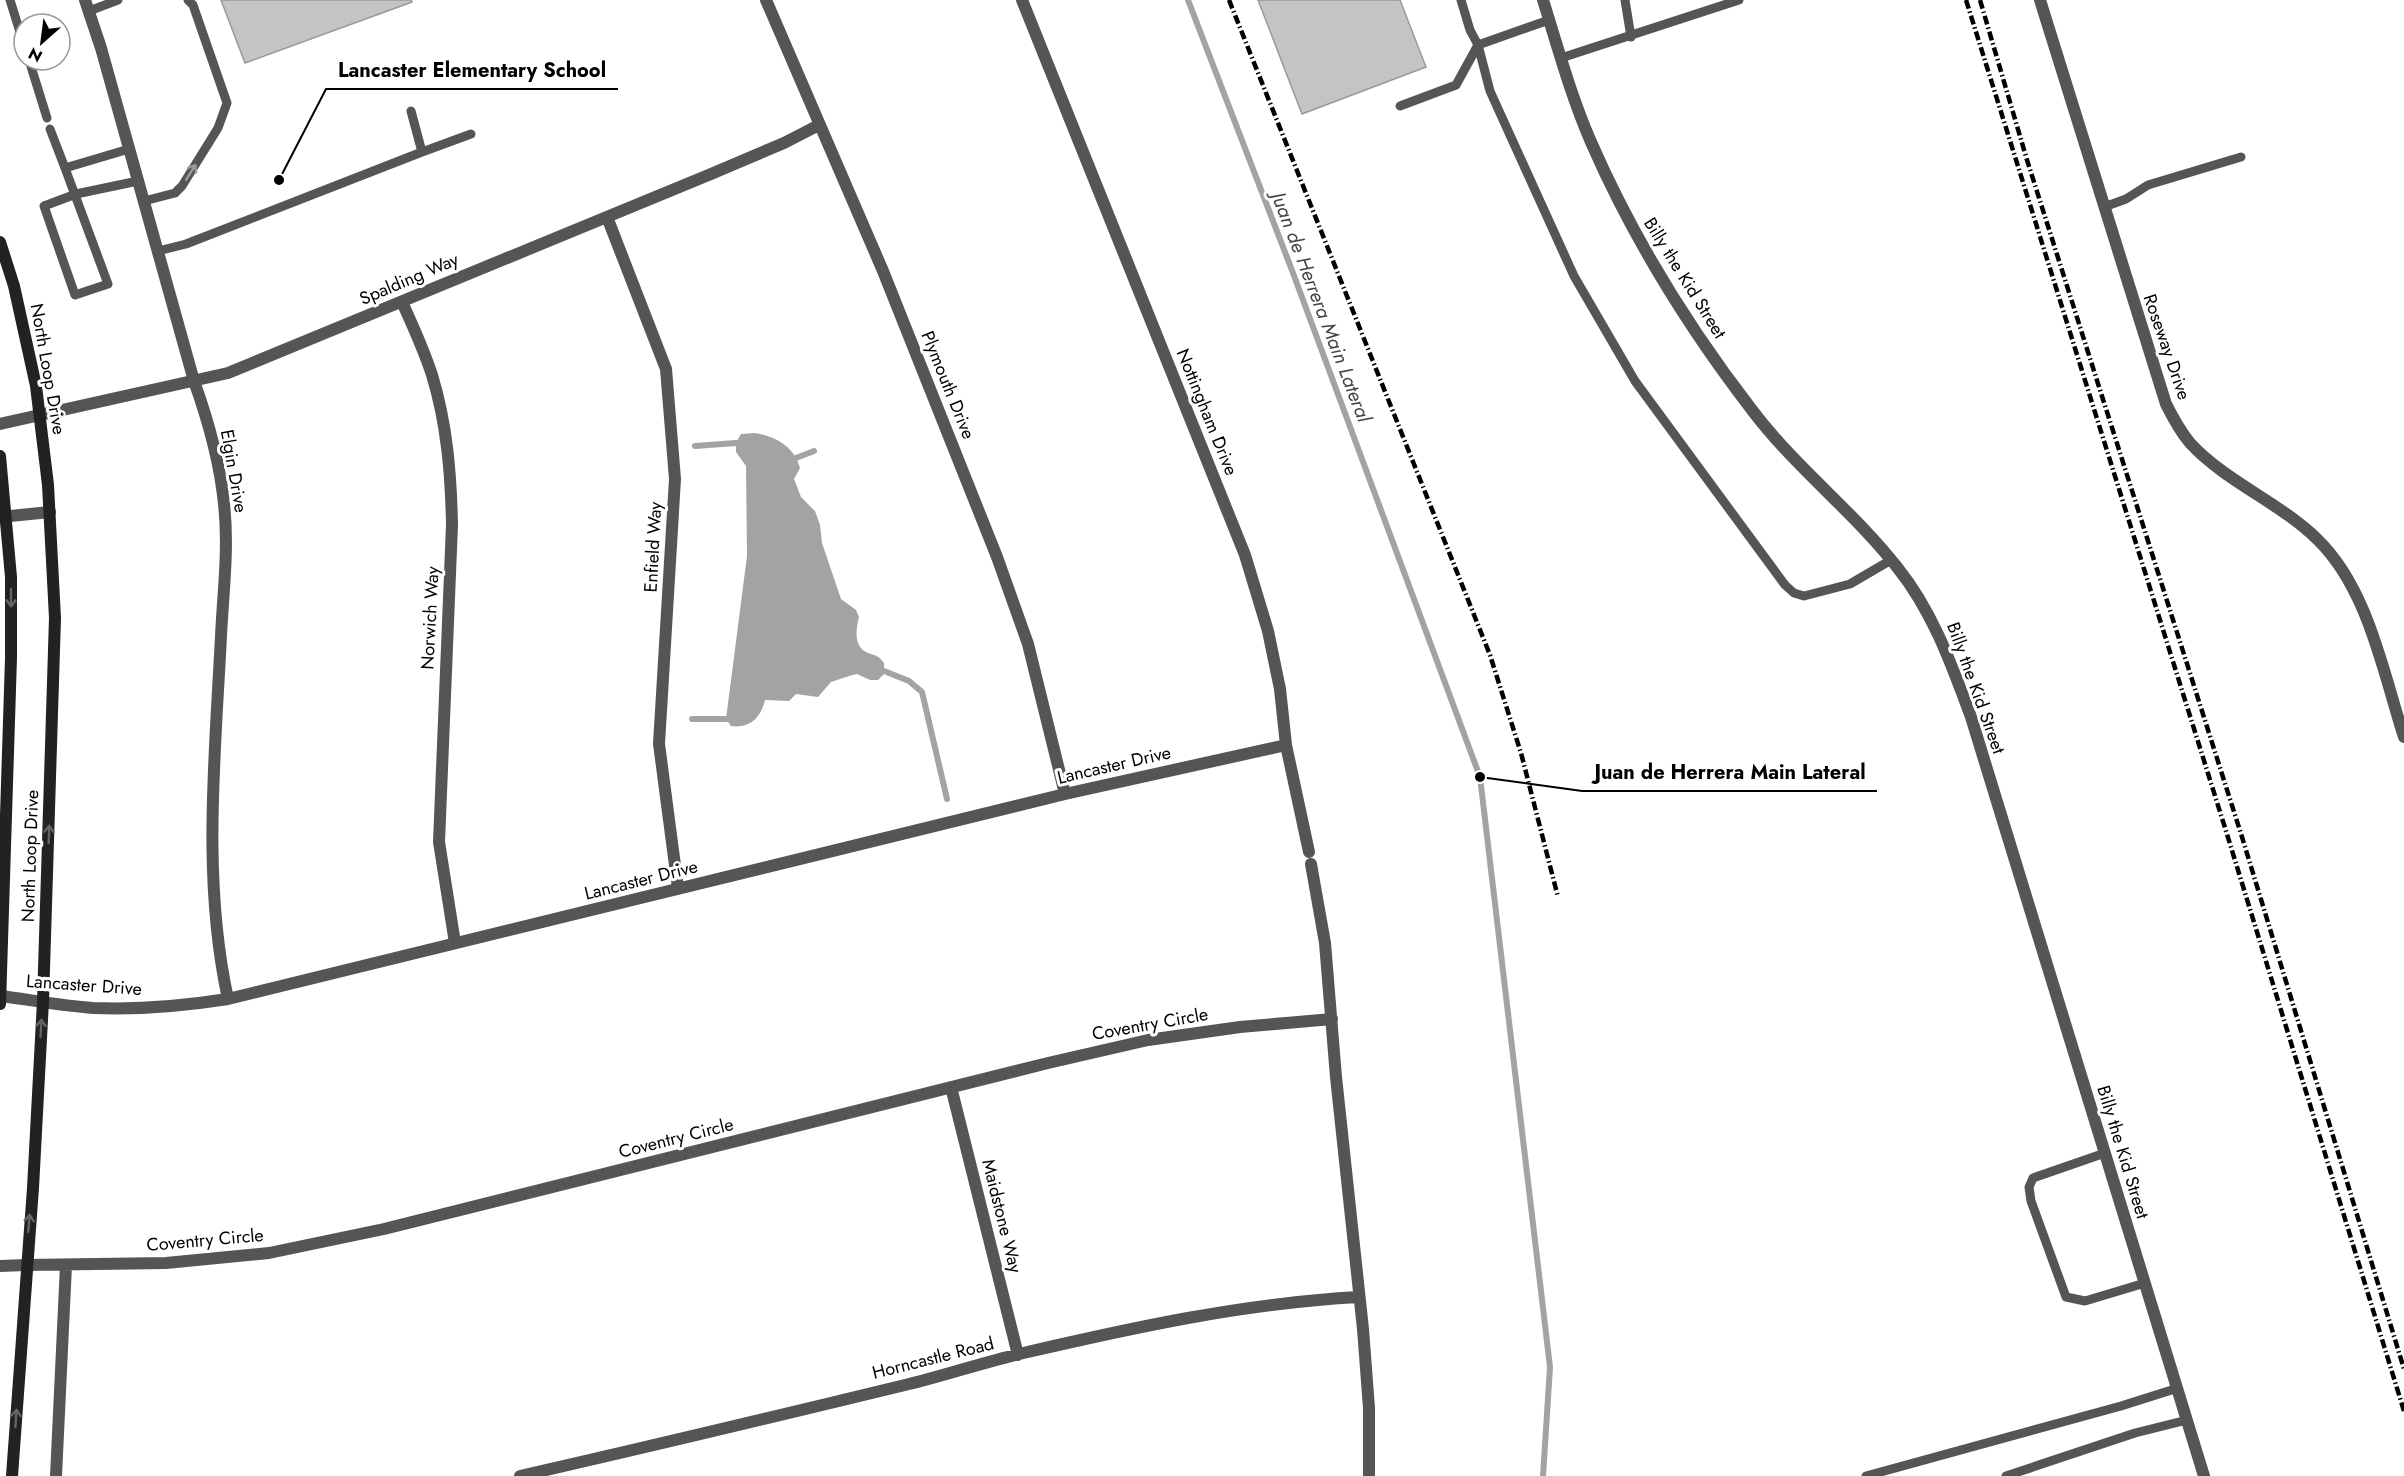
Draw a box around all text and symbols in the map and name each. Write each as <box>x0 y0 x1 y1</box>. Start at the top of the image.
north arrow <box>12 12 72 72</box>
text: N <box>24 42 46 68</box>
callout: Lancaster Elementary School <box>326 51 618 89</box>
text: Lancaster Elementary School <box>338 56 606 85</box>
one-way arrow <box>185 164 197 181</box>
water label: Juan de Herrera Main Lateral <box>1262 184 1379 428</box>
street label: Billy the Kid Street <box>1637 212 1733 344</box>
street label: Spalding Way <box>355 246 463 312</box>
street label: Roseway Drive <box>2137 291 2197 403</box>
street label: North Loop Drive <box>24 301 72 437</box>
street label: Plymouth Drive <box>915 327 981 443</box>
street label: Nottingham Drive <box>1170 345 1244 479</box>
street label: Elgin Drive <box>214 427 254 515</box>
street label: Enfield Way <box>638 501 668 593</box>
street label: Norwich Way <box>414 566 446 670</box>
one-way arrow <box>5 588 17 608</box>
street label: Billy the Kid Street <box>1940 619 2012 758</box>
street label: Lancaster Drive <box>1055 739 1173 791</box>
callout: Juan de Herrera Main Lateral <box>1582 753 1877 791</box>
text: Juan de Herrera Main Lateral <box>1590 758 1866 787</box>
street label: North Loop Drive <box>15 789 45 923</box>
one-way arrow <box>43 824 55 844</box>
street label: Lancaster Drive <box>582 853 700 907</box>
street label: Lancaster Drive <box>25 968 143 1002</box>
street label: Coventry Circle <box>1090 1001 1210 1047</box>
one-way arrow <box>36 1019 47 1039</box>
street label: Billy the Kid Street <box>2090 1082 2156 1223</box>
street label: Coventry Circle <box>616 1111 736 1165</box>
street label: Maidstone Way <box>975 1156 1029 1276</box>
one-way arrow <box>24 1214 35 1234</box>
street label: Coventry Circle <box>145 1222 265 1258</box>
street label: Horncastle Road <box>869 1330 997 1386</box>
one-way arrow <box>11 1408 22 1428</box>

